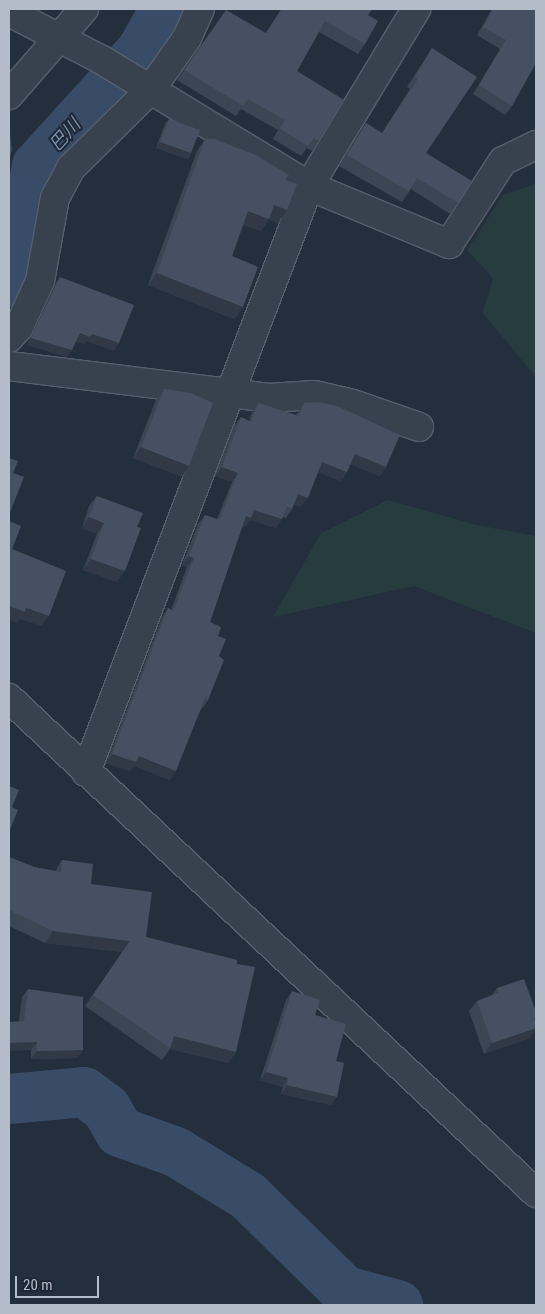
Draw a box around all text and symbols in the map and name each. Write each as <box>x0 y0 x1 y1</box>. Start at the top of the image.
water label: 巴川 <box>45 114 85 156</box>
scale bar <box>18 1266 101 1298</box>
text: 20 m <box>23 1276 53 1294</box>

